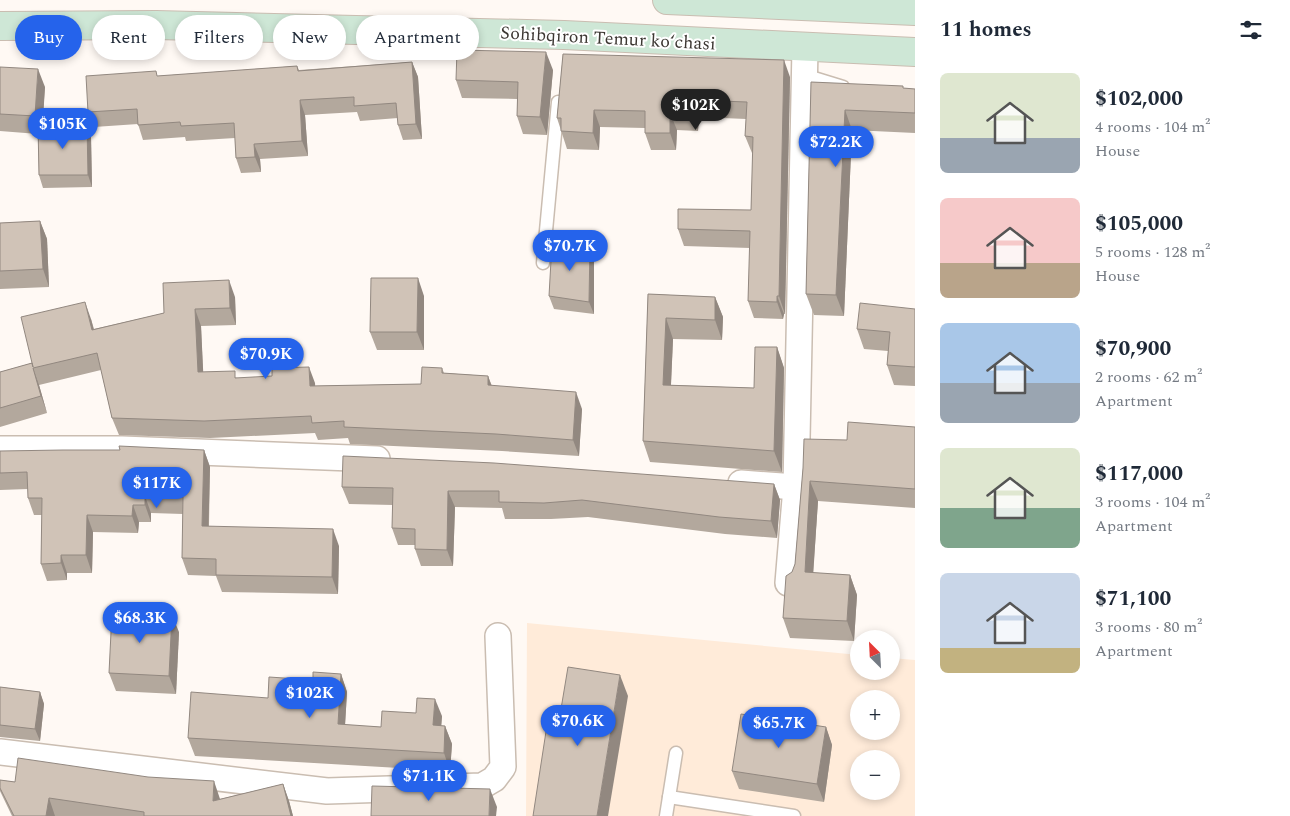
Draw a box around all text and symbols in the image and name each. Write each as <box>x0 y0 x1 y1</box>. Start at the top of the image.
text: 11 homes <box>940 14 1032 46</box>
chip: Buy <box>15 15 82 60</box>
chip: Rent <box>92 15 165 60</box>
chip: Filters <box>175 15 263 60</box>
chip: New <box>273 15 346 60</box>
chip: Apartment <box>356 15 479 60</box>
icon: filters <box>1237 16 1265 44</box>
street label: Sohibqiron Temur koʻchasi <box>500 19 716 58</box>
text: $102,000 <box>1095 83 1183 115</box>
pin: $102K <box>661 88 731 131</box>
text: $102K <box>672 93 720 117</box>
icon: home <box>980 93 1040 153</box>
pin: $105K <box>28 108 98 150</box>
text: $105K <box>39 112 87 136</box>
text: 4 rooms · 104 m² <box>1095 115 1210 139</box>
pin: $72.2K <box>795 126 877 168</box>
text: $72.2K <box>810 130 862 154</box>
text: House <box>1095 139 1140 163</box>
text: $105,000 <box>1095 208 1183 240</box>
icon: home <box>980 218 1040 278</box>
pin: $70.7K <box>529 230 611 272</box>
text: $70.7K <box>544 234 596 258</box>
text: 5 rooms · 128 m² <box>1095 240 1210 264</box>
text: House <box>1095 264 1140 288</box>
text: $70,900 <box>1095 333 1171 365</box>
pin: $70.9K <box>225 338 307 380</box>
text: $70.9K <box>240 342 292 366</box>
icon: home <box>980 343 1040 403</box>
text: 2 rooms · 62 m² <box>1095 365 1202 389</box>
text: Apartment <box>1095 389 1173 413</box>
text: $117,000 <box>1095 458 1183 490</box>
pin: $117K <box>122 466 192 509</box>
icon: home <box>980 468 1040 528</box>
text: $117K <box>133 471 181 495</box>
text: 3 rooms · 104 m² <box>1095 490 1210 514</box>
text: Apartment <box>1095 514 1173 538</box>
text: $71,100 <box>1095 583 1171 615</box>
icon: home <box>980 593 1040 653</box>
pin: $68.3K <box>99 602 181 644</box>
text: $68.3K <box>114 606 166 630</box>
text: 3 rooms · 80 m² <box>1095 615 1202 639</box>
north arrow <box>850 630 900 680</box>
map controls <box>850 630 900 800</box>
text: Apartment <box>1095 639 1173 663</box>
pin: $102K <box>275 676 345 719</box>
text: $102K <box>286 681 334 705</box>
button: + <box>850 690 900 740</box>
pin: $70.6K <box>537 704 619 747</box>
pin: $65.7K <box>738 706 820 749</box>
text: $70.6K <box>552 709 604 733</box>
text: $65.7K <box>753 711 805 735</box>
button: − <box>850 750 900 800</box>
pin: $71.1K <box>388 760 470 802</box>
text: $71.1K <box>403 764 455 788</box>

